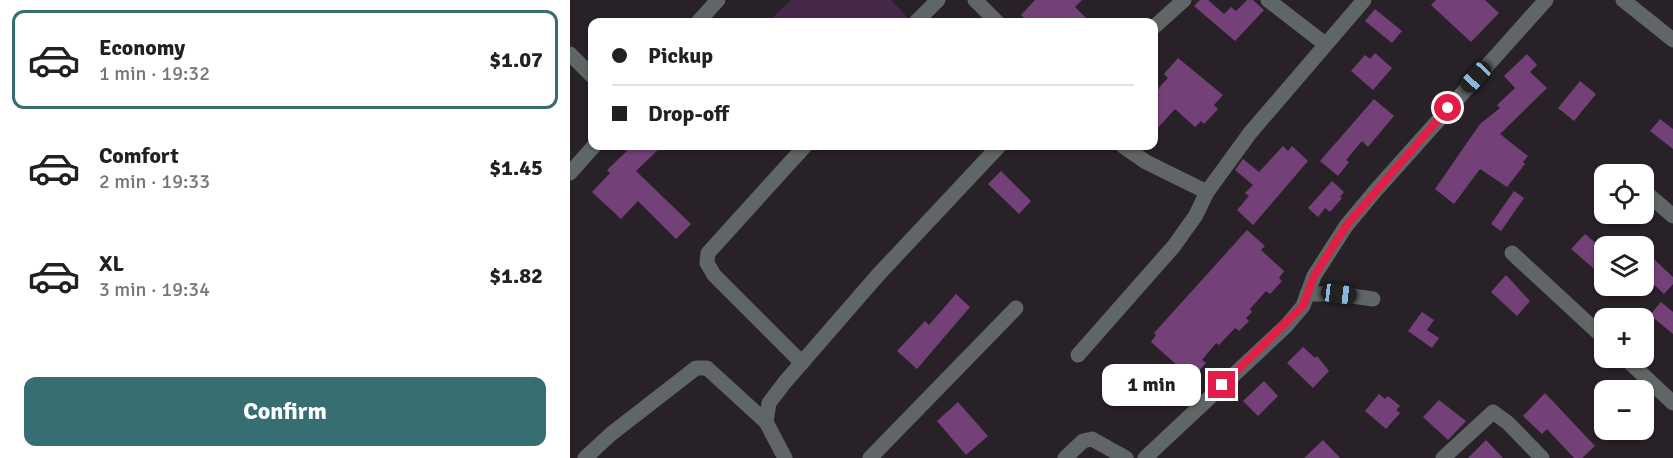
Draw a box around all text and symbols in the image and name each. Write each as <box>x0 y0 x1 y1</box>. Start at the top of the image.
icon: car <box>27 33 81 87</box>
text: Economy <box>99 34 185 61</box>
text: Pickup <box>648 42 713 69</box>
text: $1.07 <box>489 46 543 73</box>
car <box>1457 58 1495 96</box>
text: 1 min · 19:32 <box>99 61 210 86</box>
route start <box>1434 94 1461 121</box>
text: Drop-off <box>648 100 729 127</box>
icon: car <box>27 141 81 195</box>
text: Comfort <box>99 142 179 169</box>
text: $1.45 <box>489 154 543 181</box>
map controls <box>1594 164 1654 440</box>
button: locate <box>1594 164 1654 224</box>
text: 2 min · 19:33 <box>99 169 210 194</box>
button: layers <box>1594 236 1654 296</box>
icon: car <box>27 249 81 303</box>
text: XL <box>99 250 124 277</box>
text: $1.82 <box>489 262 543 289</box>
text: 3 min · 19:34 <box>99 277 210 302</box>
car <box>1320 283 1358 305</box>
button: + <box>1594 308 1654 368</box>
callout: 1 min <box>1102 364 1201 406</box>
route end <box>1208 371 1235 398</box>
text: 1 min <box>1127 372 1176 397</box>
button: Confirm <box>24 377 546 446</box>
button: − <box>1594 380 1654 440</box>

